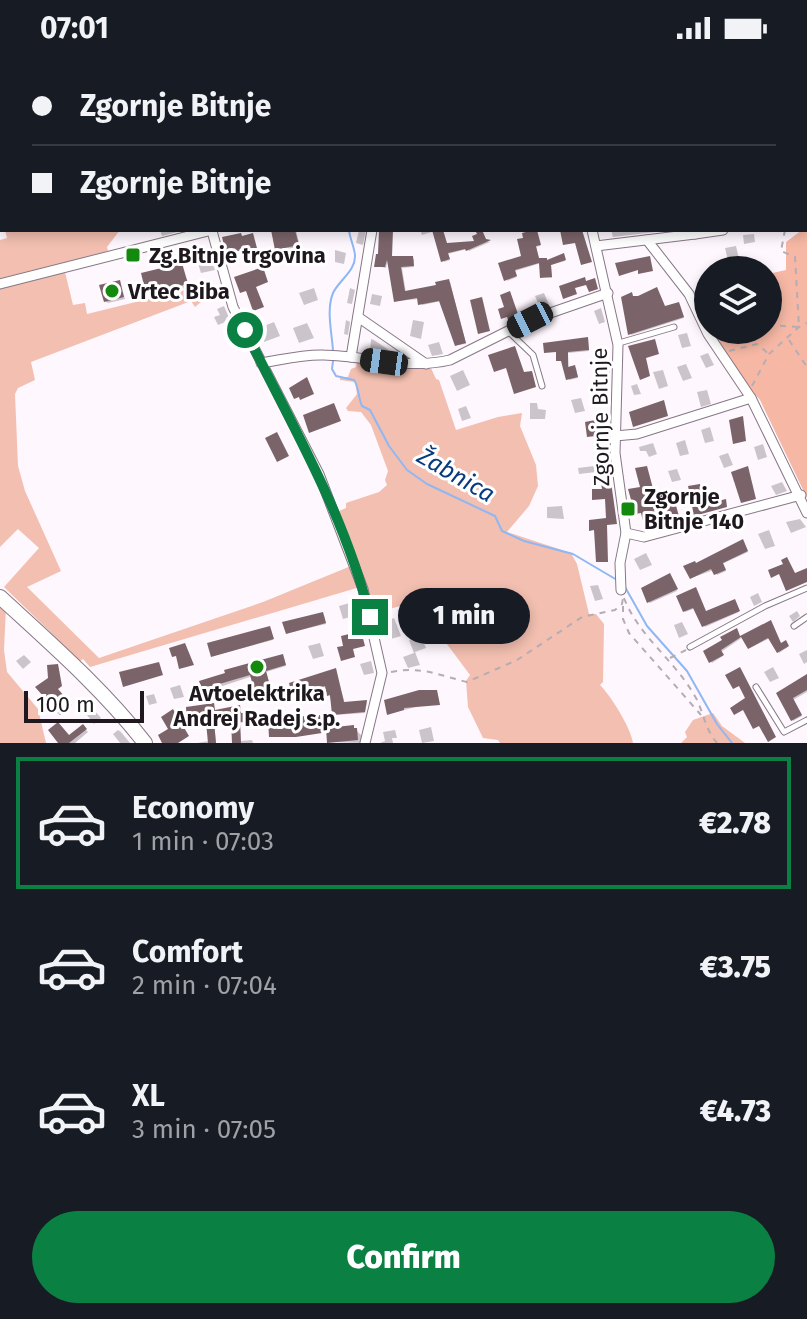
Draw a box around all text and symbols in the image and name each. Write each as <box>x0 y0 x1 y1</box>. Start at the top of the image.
text: 07:01 <box>40 10 109 46</box>
text: Zgornje Bitnje <box>80 88 271 124</box>
text: Zgornje Bitnje <box>80 165 271 201</box>
place label: Zg.Bitnje trgovina <box>149 242 326 269</box>
marker: Zg.Bitnje trgovina <box>124 246 142 264</box>
map controls <box>694 256 782 344</box>
button: layers <box>694 256 782 344</box>
place label: Vrtec Biba <box>127 278 230 305</box>
marker: Vrtec Biba <box>103 282 121 300</box>
car <box>503 298 557 342</box>
route start <box>227 312 263 348</box>
car <box>359 347 409 377</box>
street label: Zgornje Bitnje <box>586 347 615 487</box>
water label: Žabnica <box>412 441 500 508</box>
place label: Zgornje Bitnje 140 <box>644 483 744 535</box>
marker: Zgornje Bitnje 140 <box>619 500 637 518</box>
callout: 1 min <box>398 589 530 645</box>
route end <box>352 599 388 635</box>
text: 1 min <box>433 600 495 631</box>
marker: Avtoelektrika Andrej Radej s.p. <box>248 658 266 676</box>
place label: Avtoelektrika Andrej Radej s.p. <box>173 680 340 732</box>
scale bar <box>24 687 144 723</box>
text: 100 m <box>36 691 95 718</box>
icon: car <box>36 787 108 859</box>
text: Economy <box>132 790 254 826</box>
text: €2.78 <box>699 805 771 841</box>
text: 1 min · 07:03 <box>132 826 274 857</box>
icon: car <box>36 931 108 1003</box>
text: Comfort <box>132 934 243 970</box>
text: €3.75 <box>700 949 771 985</box>
text: 2 min · 07:04 <box>132 970 277 1001</box>
icon: car <box>36 1075 108 1147</box>
text: XL <box>132 1078 165 1114</box>
text: €4.73 <box>700 1093 771 1129</box>
text: 3 min · 07:05 <box>132 1114 276 1145</box>
button: Confirm <box>32 1211 775 1303</box>

